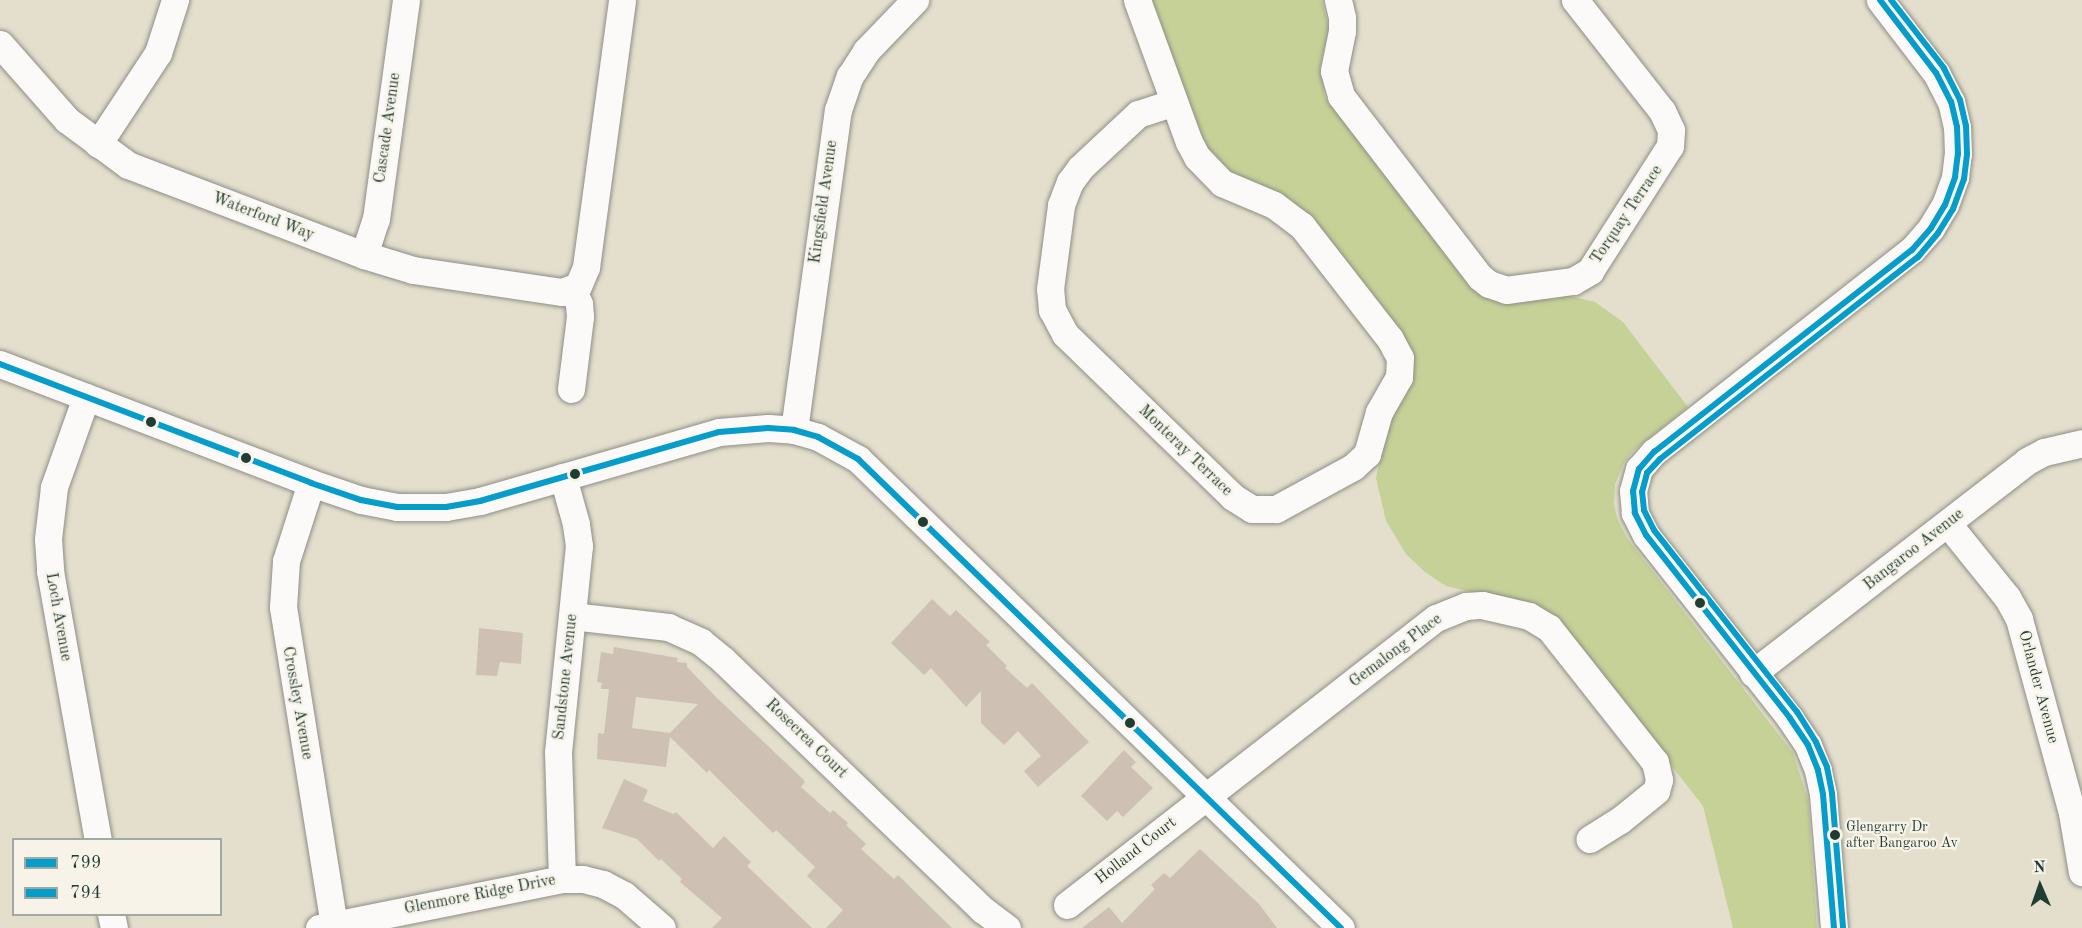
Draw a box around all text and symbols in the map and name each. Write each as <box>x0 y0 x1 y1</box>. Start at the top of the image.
street label: Cascade Avenue <box>371 71 405 185</box>
street label: Kingsfield Avenue <box>806 139 842 265</box>
street label: Torquay Terrace <box>1587 162 1667 268</box>
street label: Waterford Way <box>209 189 317 245</box>
street label: Monteray Terrace <box>1134 401 1236 501</box>
unlabelled marker <box>145 416 157 428</box>
unlabelled marker <box>240 452 252 464</box>
unlabelled marker <box>569 468 581 480</box>
street label: Bangaroo Avenue <box>1860 505 1968 595</box>
unlabelled marker <box>917 516 929 528</box>
street label: Loch Avenue <box>41 571 75 663</box>
unlabelled marker <box>1694 597 1706 609</box>
street label: Gemalong Place <box>1346 610 1446 692</box>
street label: Sandstone Avenue <box>550 613 582 741</box>
street label: Orlander Avenue <box>2014 628 2062 746</box>
street label: Crossley Avenue <box>278 645 316 761</box>
street label: Rosecrea Court <box>761 695 851 783</box>
unlabelled marker <box>1124 717 1136 729</box>
street label: Holland Court <box>1092 813 1180 889</box>
place label: Glengarry Dr after Bangaroo Av <box>1846 819 1958 852</box>
marker: Glengarry Dr after Bangaroo Av <box>1829 829 1841 841</box>
legend <box>12 838 222 916</box>
text: 799 <box>70 854 101 872</box>
north arrow <box>2010 856 2070 916</box>
text: N <box>2033 860 2046 876</box>
street label: Glenmore Ridge Drive <box>403 871 557 919</box>
text: 794 <box>70 884 101 902</box>

